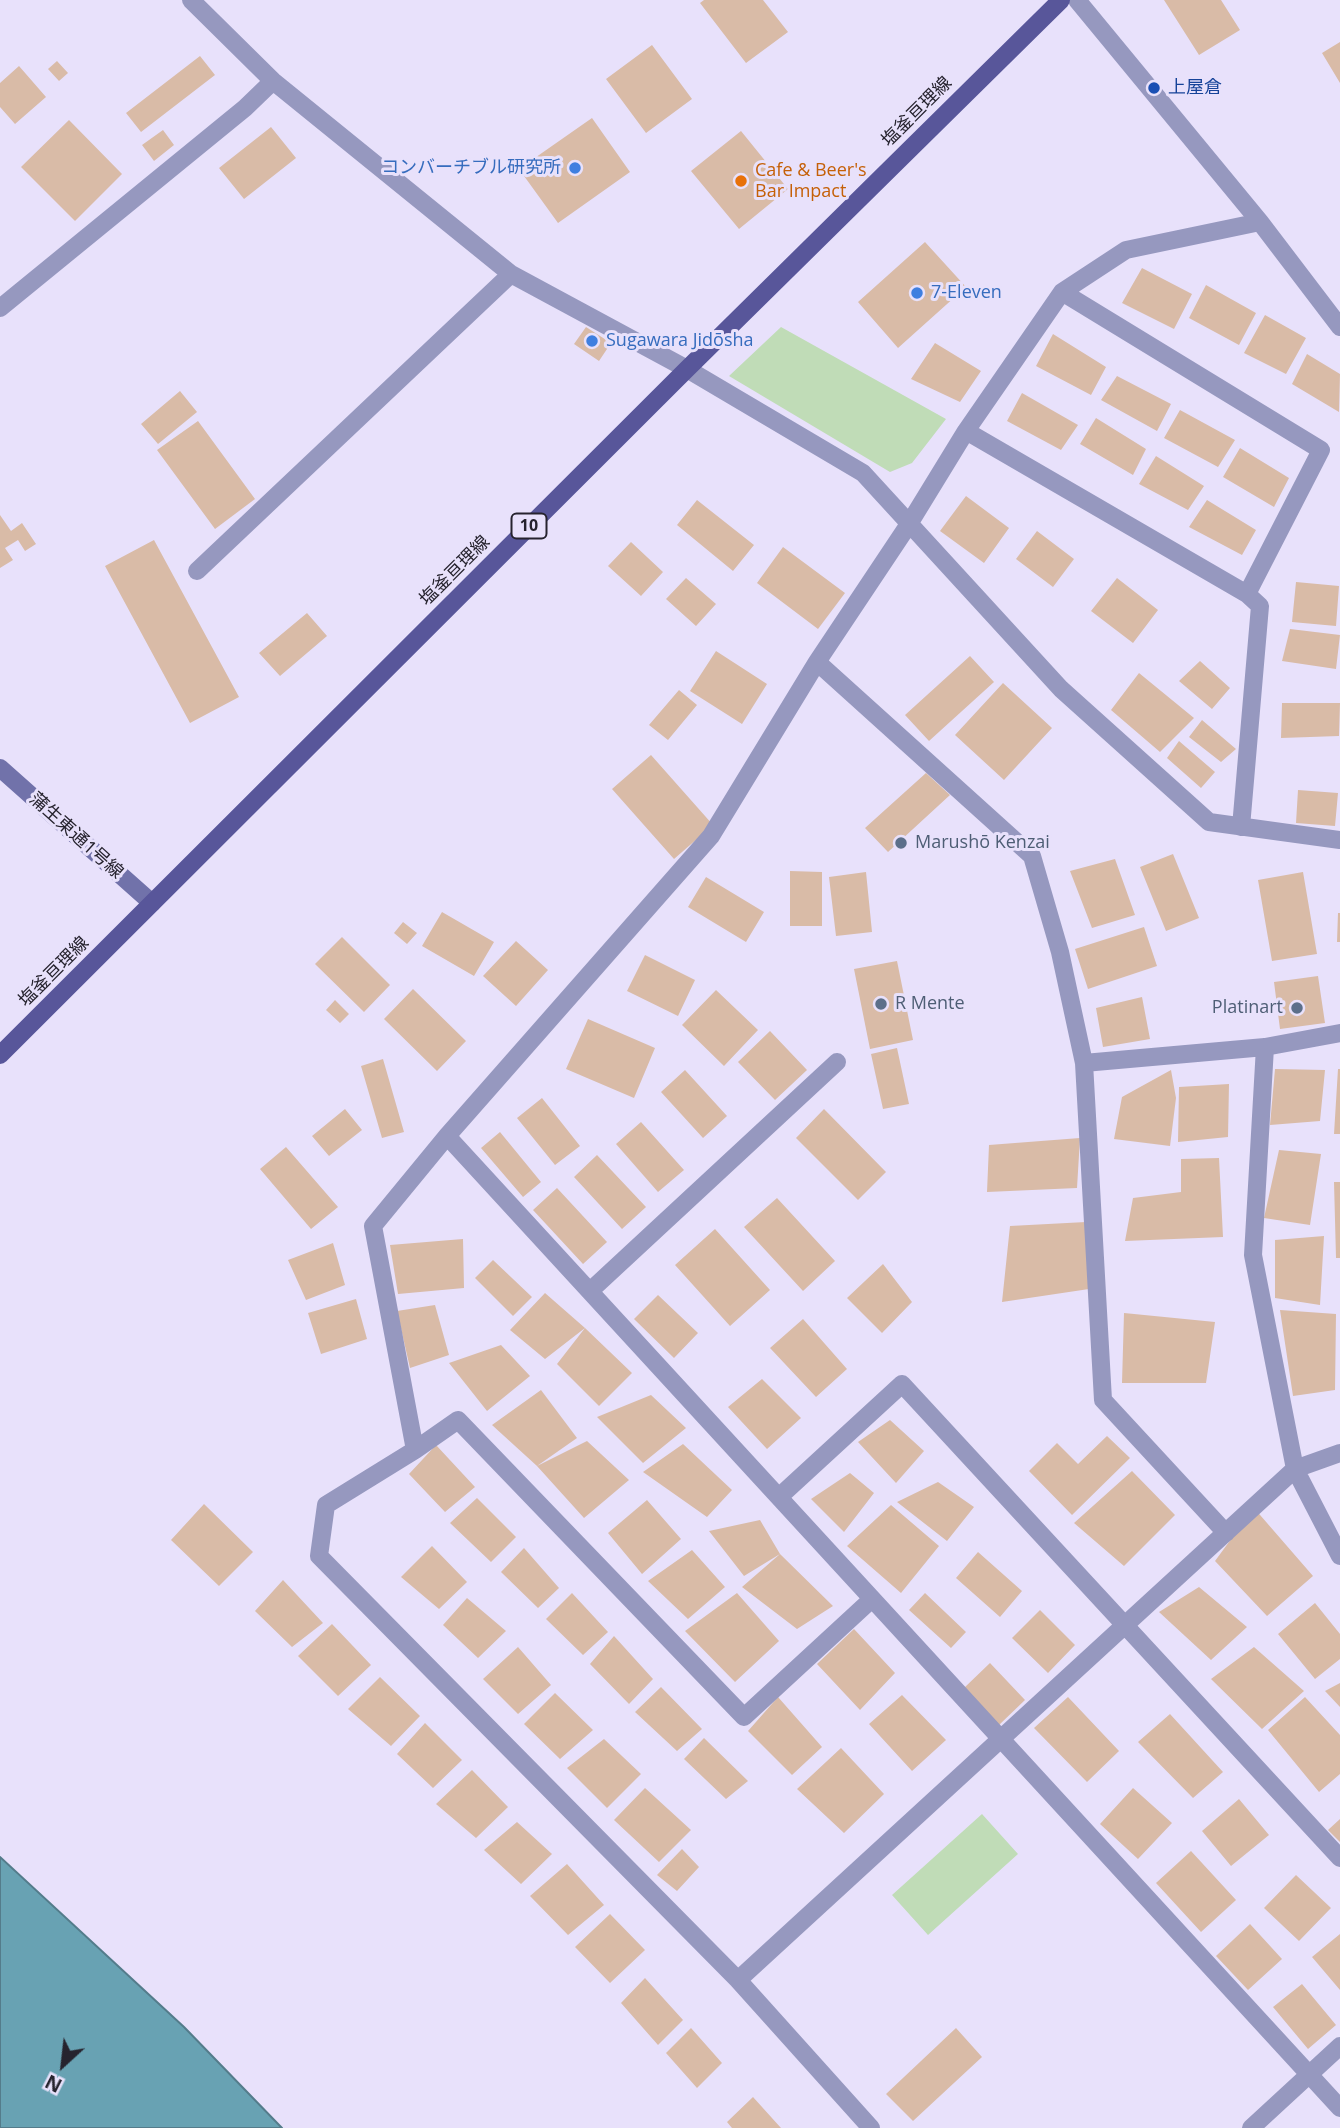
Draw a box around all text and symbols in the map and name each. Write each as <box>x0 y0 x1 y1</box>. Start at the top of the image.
street label: 塩釜亘理線 <box>878 73 956 151</box>
place label: 上屋倉 <box>1168 77 1222 99</box>
marker: 上屋倉 <box>1146 80 1162 96</box>
place label: コンバーチブル研究所 <box>381 157 561 179</box>
marker: コンバーチブル研究所 <box>567 160 583 176</box>
place label: Cafe & Beer's Bar Impact <box>755 160 867 202</box>
marker: Cafe & Beer's Bar Impact <box>733 173 749 189</box>
place label: 7-Eleven <box>931 282 1002 304</box>
marker: 7-Eleven <box>909 285 925 301</box>
place label: Sugawara Jidōsha <box>606 330 754 352</box>
marker: Sugawara Jidōsha <box>584 333 600 349</box>
road number: 10 <box>512 513 546 538</box>
street label: 塩釜亘理線 <box>416 532 494 610</box>
street label: 蒲生東通1号線 <box>25 788 127 884</box>
place label: Marushō Kenzai <box>915 832 1050 854</box>
marker: Marushō Kenzai <box>893 835 909 851</box>
street label: 塩釜亘理線 <box>15 933 93 1011</box>
place label: R Mente <box>895 993 965 1015</box>
marker: R Mente <box>873 996 889 1012</box>
place label: Platinart <box>1212 997 1283 1019</box>
marker: Platinart <box>1289 1000 1305 1016</box>
north arrow <box>28 2030 98 2100</box>
text: N <box>41 2069 66 2099</box>

